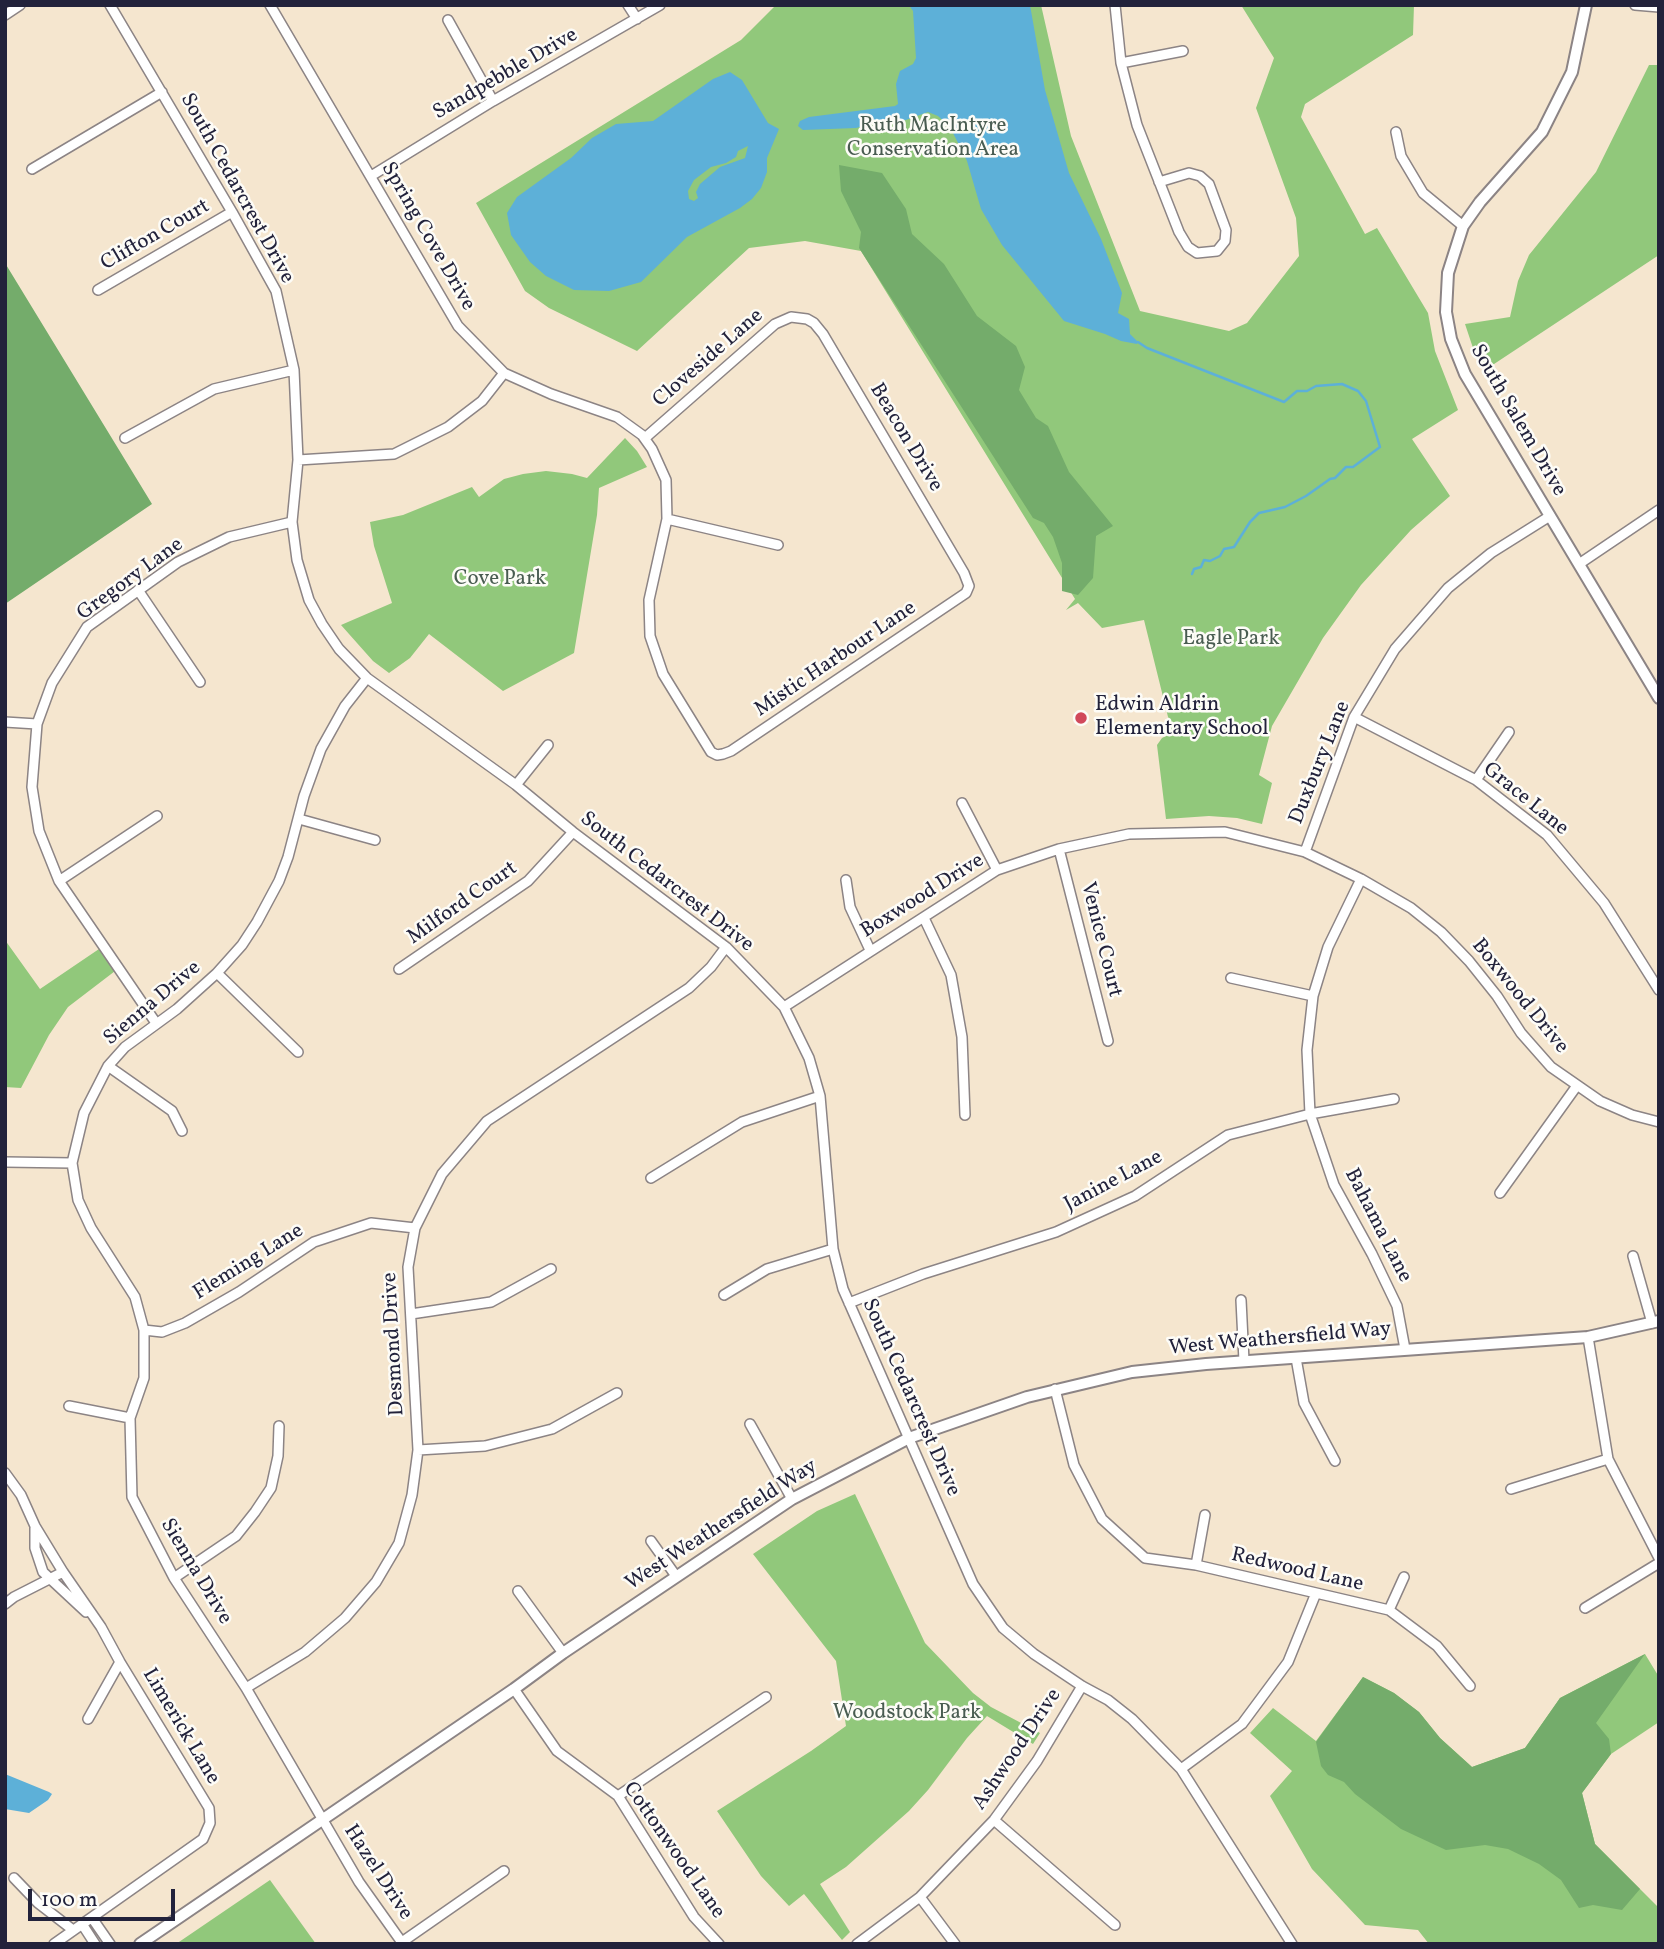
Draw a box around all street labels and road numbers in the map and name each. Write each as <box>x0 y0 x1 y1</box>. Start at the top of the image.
street label: Sandpebble Drive <box>429 23 583 127</box>
street label: South Cedarcrest Drive <box>173 90 299 288</box>
street label: Spring Cove Drive <box>374 158 480 316</box>
street label: Clifton Court <box>97 195 215 277</box>
street label: Cloveside Lane <box>649 304 769 414</box>
street label: South Salem Drive <box>1463 341 1571 501</box>
street label: Beacon Drive <box>863 379 947 497</box>
street label: Gregory Lane <box>73 533 189 627</box>
street label: Mistic Harbour Lane <box>750 597 922 723</box>
street label: Duxbury Lane <box>1285 698 1357 828</box>
street label: Grace Lane <box>1477 758 1573 842</box>
street label: South Cedarcrest Drive <box>574 807 758 959</box>
street label: Boxwood Drive <box>857 849 989 945</box>
street label: Milford Court <box>403 857 523 951</box>
street label: Venice Court <box>1074 880 1126 1000</box>
street label: Boxwood Drive <box>1465 934 1573 1060</box>
street label: Sienna Drive <box>99 956 207 1052</box>
street label: Janine Lane <box>1061 1146 1167 1218</box>
street label: Bahama Lane <box>1338 1165 1416 1287</box>
street label: Fleming Lane <box>189 1219 309 1307</box>
street label: Desmond Drive <box>379 1271 411 1417</box>
street label: South Cedarcrest Drive <box>855 1295 965 1501</box>
street label: West Weathersfield Way <box>1168 1318 1392 1362</box>
street label: West Weathersfield Way <box>622 1455 822 1597</box>
street label: Sienna Drive <box>154 1515 236 1629</box>
street label: Redwood Lane <box>1228 1544 1366 1598</box>
street label: Limerick Lane <box>135 1664 225 1790</box>
street label: Ashwood Drive <box>968 1684 1068 1816</box>
street label: Cottonwood Lane <box>616 1778 730 1924</box>
street label: Hazel Drive <box>337 1821 417 1925</box>

